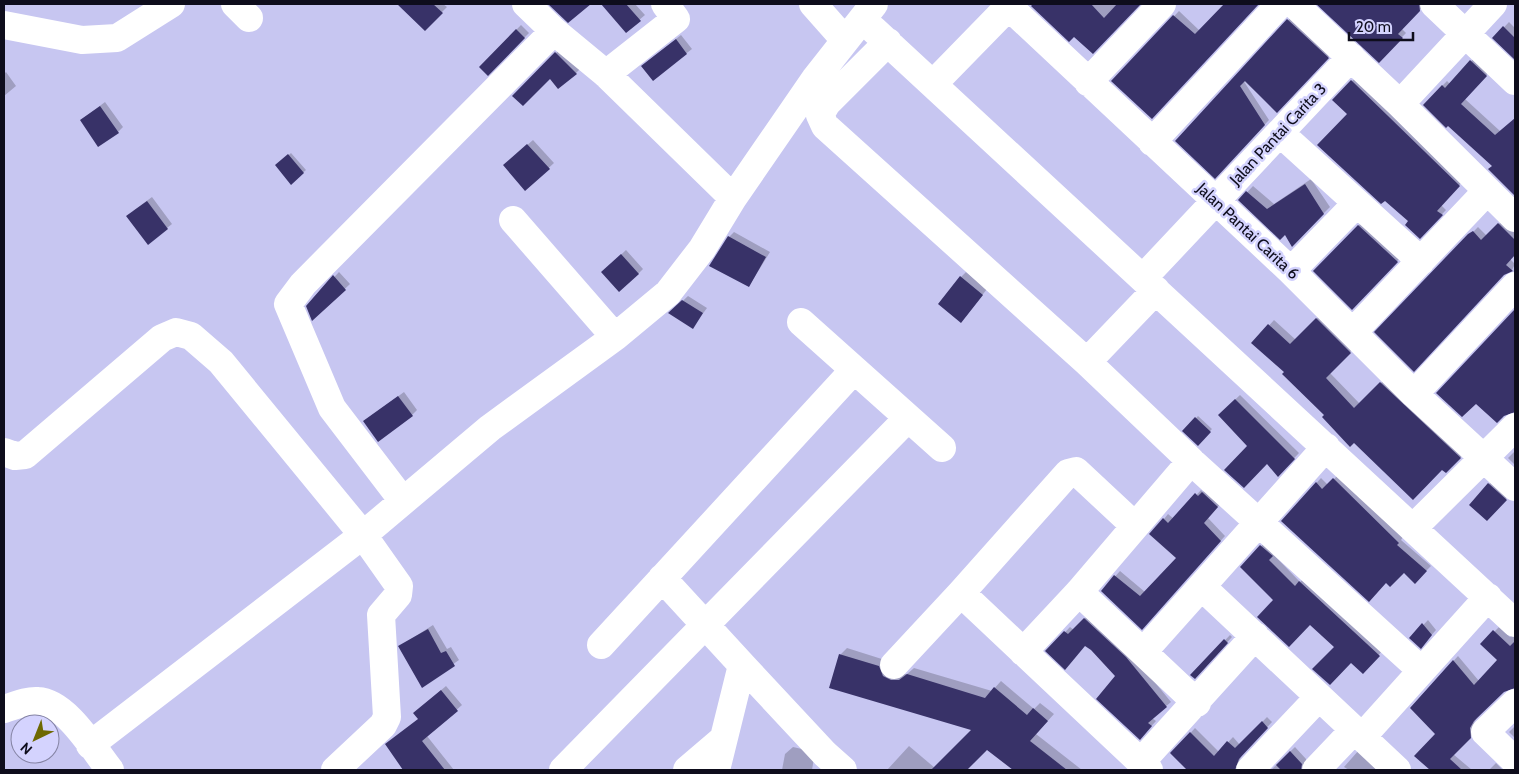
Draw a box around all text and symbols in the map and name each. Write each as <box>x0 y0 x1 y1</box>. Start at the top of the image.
scale bar <box>1349 10 1413 42</box>
text: 20 m <box>1356 18 1391 36</box>
street label: Jalan Pantai Carita 3 <box>1225 79 1330 190</box>
street label: Jalan Pantai Carita 6 <box>1192 178 1303 283</box>
north arrow <box>10 714 60 764</box>
text: N <box>16 739 36 758</box>

